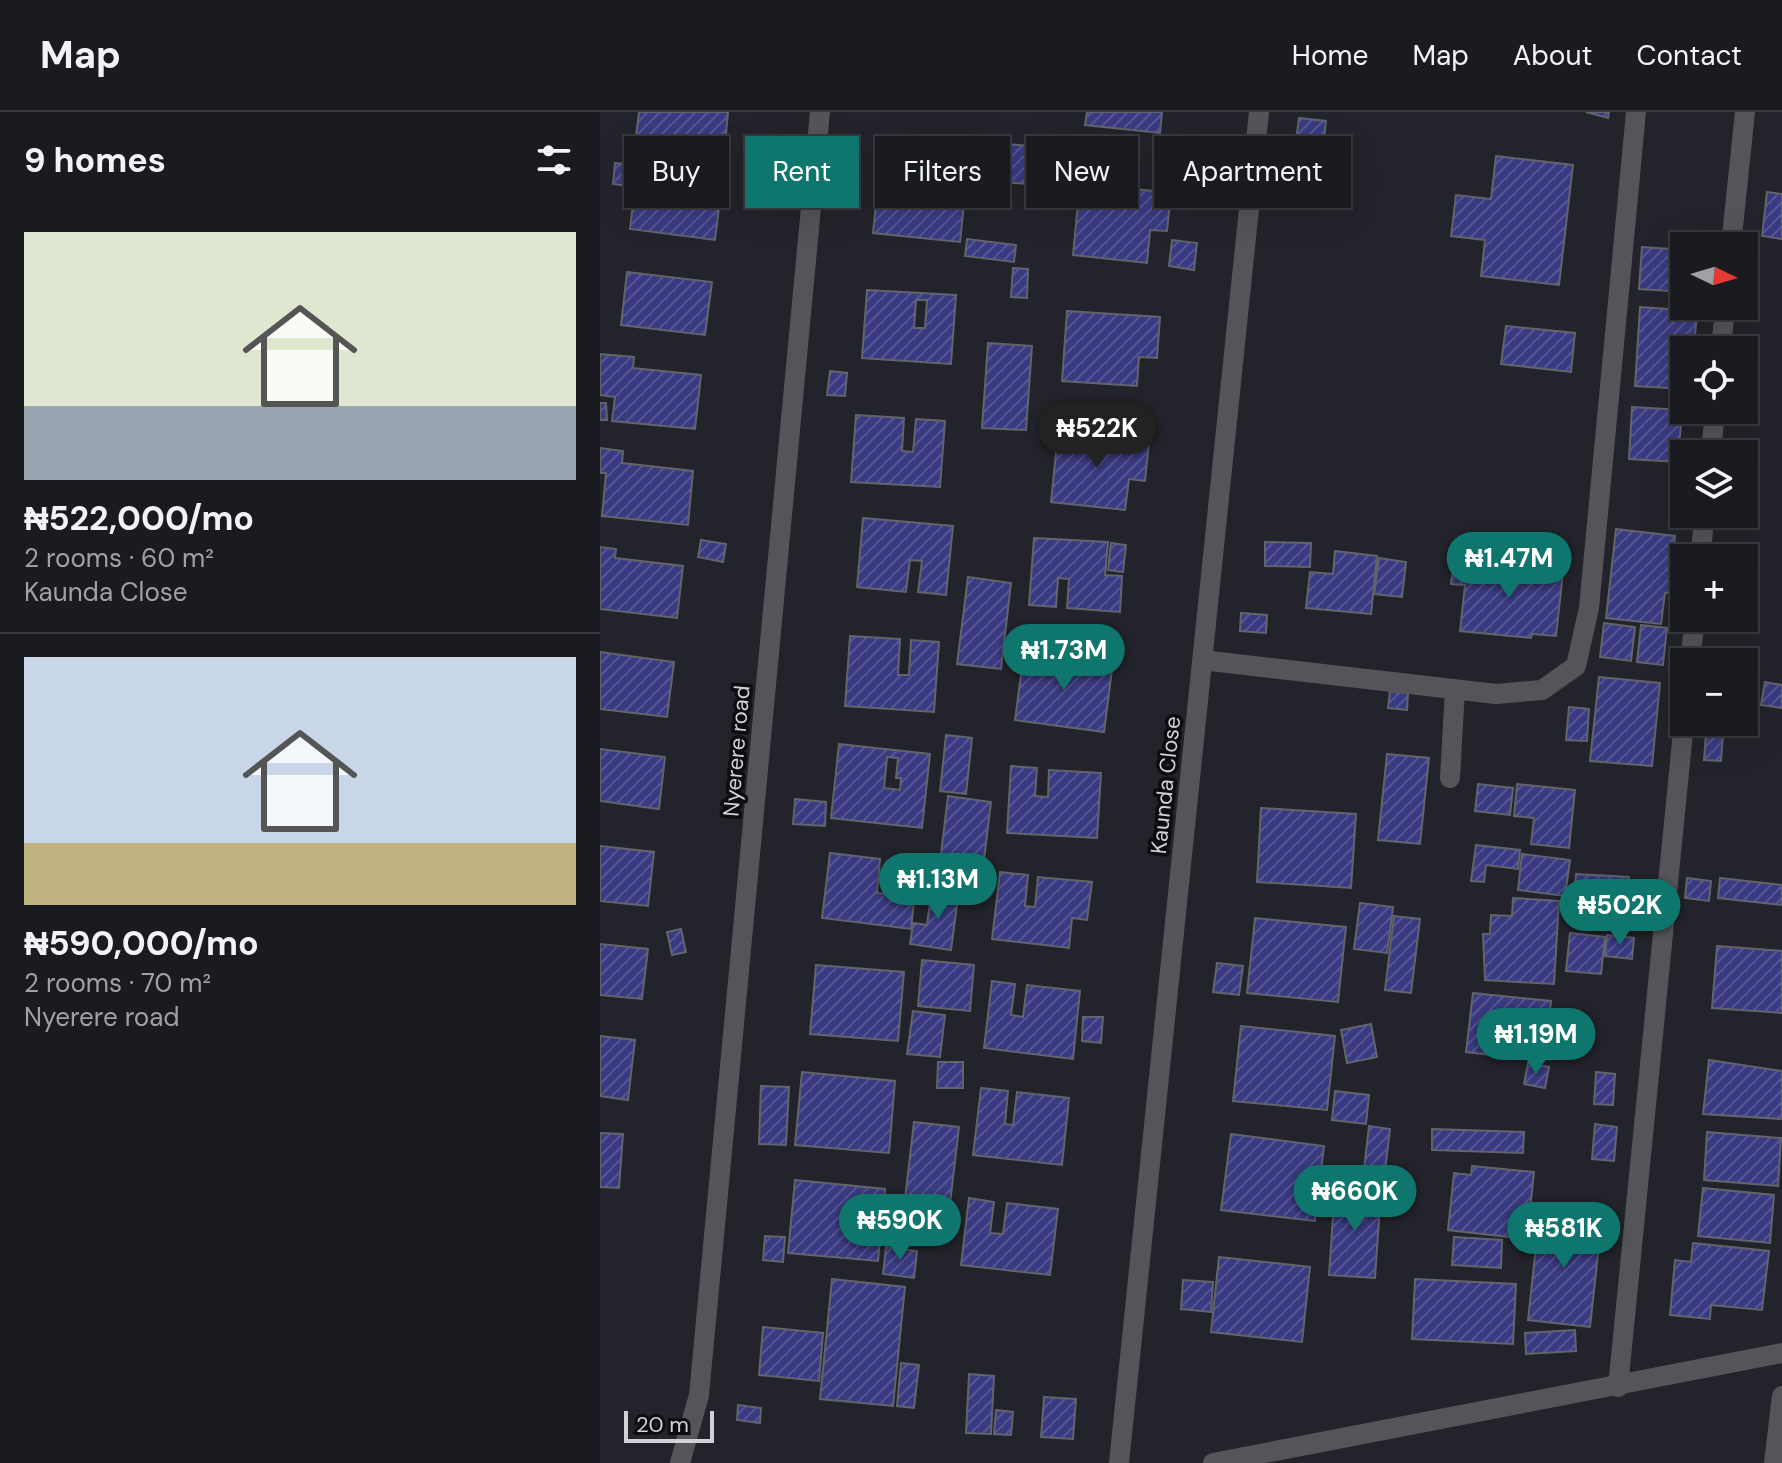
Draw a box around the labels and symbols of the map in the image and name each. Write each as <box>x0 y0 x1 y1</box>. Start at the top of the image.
north arrow <box>1670 232 1758 320</box>
pin: ₦522K <box>1041 402 1153 470</box>
pin: ₦1.47M <box>1444 532 1574 600</box>
pin: ₦1.73M <box>999 624 1129 692</box>
street label: Nyerere road <box>716 684 757 818</box>
street label: Kaunda Close <box>1144 715 1187 855</box>
pin: ₦1.13M <box>873 853 1003 921</box>
pin: ₦502K <box>1564 879 1676 947</box>
pin: ₦1.19M <box>1471 1008 1601 1076</box>
pin: ₦660K <box>1299 1165 1411 1233</box>
pin: ₦590K <box>844 1194 956 1262</box>
pin: ₦581K <box>1508 1202 1620 1270</box>
scale bar <box>624 1407 714 1443</box>

